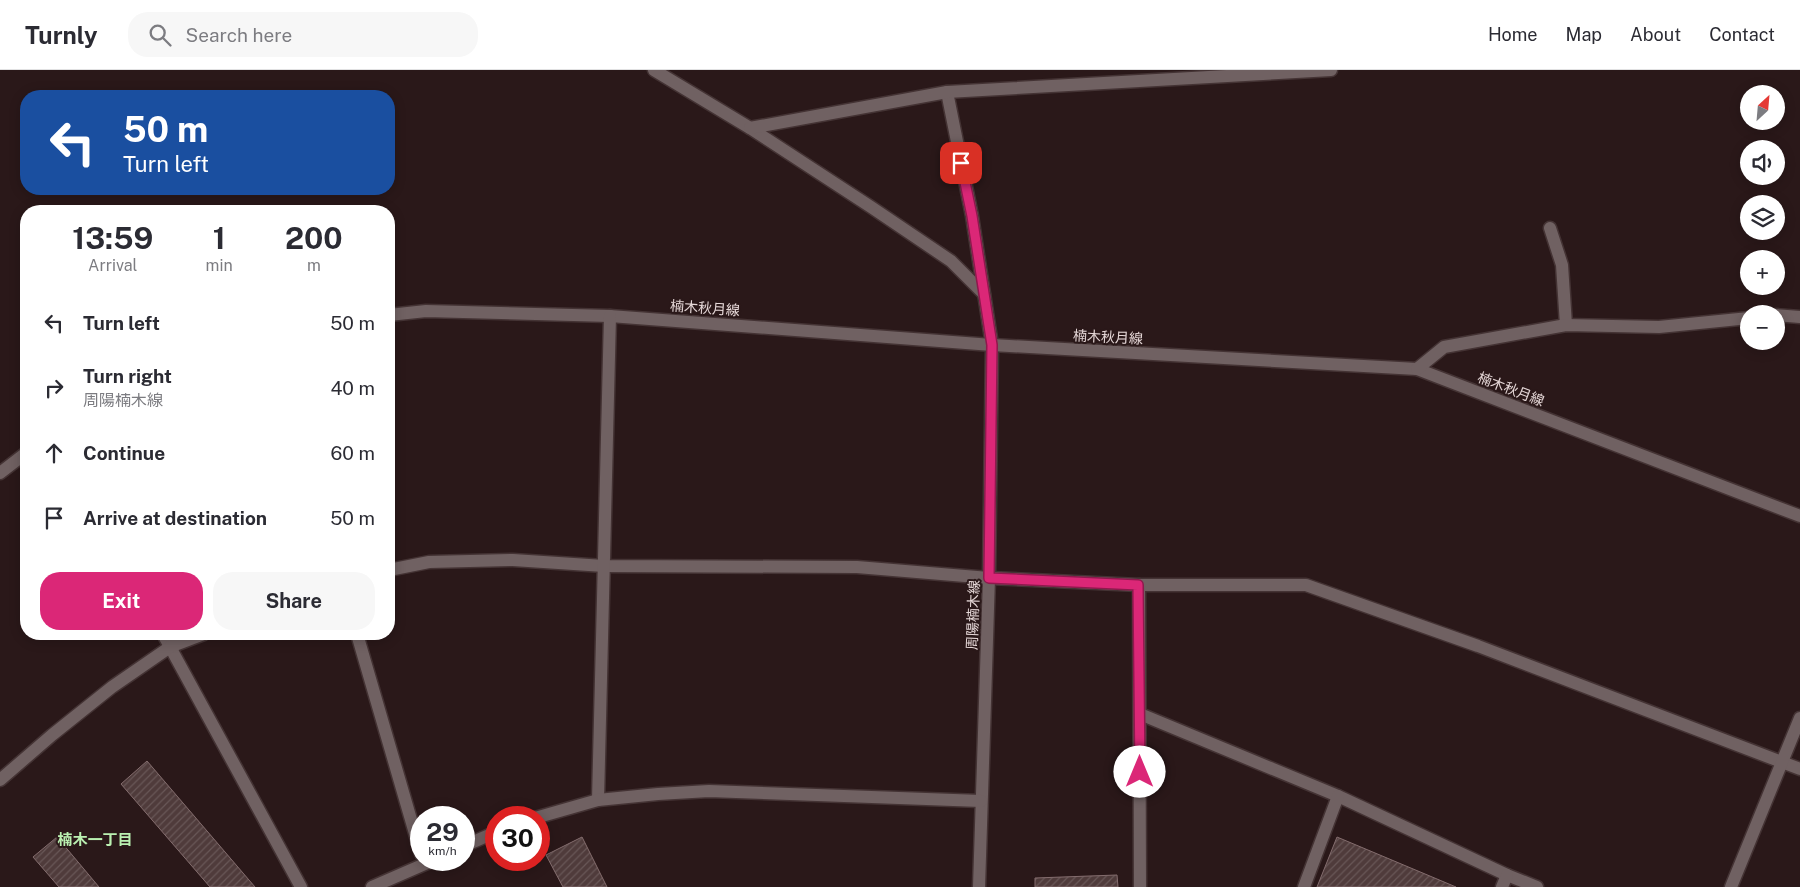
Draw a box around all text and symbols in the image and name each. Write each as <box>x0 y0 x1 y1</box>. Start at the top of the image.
search box <box>128 12 478 57</box>
text: Turnly <box>25 21 98 49</box>
icon: search <box>146 21 174 49</box>
text: Search here <box>186 24 292 46</box>
text: Home <box>1488 24 1538 45</box>
text: Map <box>1566 24 1602 45</box>
text: About <box>1630 24 1681 45</box>
text: Contact <box>1709 24 1775 45</box>
north arrow <box>1740 85 1785 130</box>
map controls <box>1740 85 1785 350</box>
text: 50 m <box>123 109 208 150</box>
icon: left <box>40 110 105 175</box>
button: sound <box>1740 140 1785 185</box>
pin <box>940 142 982 184</box>
icon: arrive <box>947 149 975 177</box>
text: Turn left <box>123 151 209 177</box>
button: layers <box>1740 195 1785 240</box>
text: 13:59 <box>72 220 153 256</box>
text: 1 <box>213 220 226 256</box>
text: 200 <box>285 220 343 256</box>
button: + <box>1740 250 1785 295</box>
text: Arrival <box>88 256 137 275</box>
text: min <box>206 256 233 275</box>
text: m <box>307 256 321 275</box>
street label: 楠木秋月線 <box>670 298 740 318</box>
button: − <box>1740 305 1785 350</box>
icon: left <box>40 309 68 337</box>
text: Turn left <box>83 312 160 334</box>
text: 50 m <box>330 312 375 334</box>
street label: 楠木秋月線 <box>1073 327 1143 347</box>
text: Turn right <box>83 365 172 387</box>
street label: 楠木秋月線 <box>1475 369 1547 409</box>
icon: right <box>40 374 68 402</box>
text: 40 m <box>330 377 375 399</box>
text: 周陽楠木線 <box>83 391 163 410</box>
icon: ahead <box>40 439 68 467</box>
text: Continue <box>83 442 165 464</box>
text: 60 m <box>331 442 375 464</box>
icon: arrive <box>40 504 68 532</box>
text: Arrive at destination <box>83 507 267 529</box>
text: 50 m <box>330 507 375 529</box>
button: Exit <box>40 572 203 630</box>
button: Share <box>213 572 375 630</box>
street label: 周陽楠木線 <box>964 580 982 650</box>
position arrow <box>1113 745 1165 797</box>
speed limit sign: 30 <box>485 806 550 871</box>
text: 29 <box>426 817 459 847</box>
district label: 楠木一丁目 <box>57 831 133 848</box>
text: km/h <box>428 844 457 858</box>

